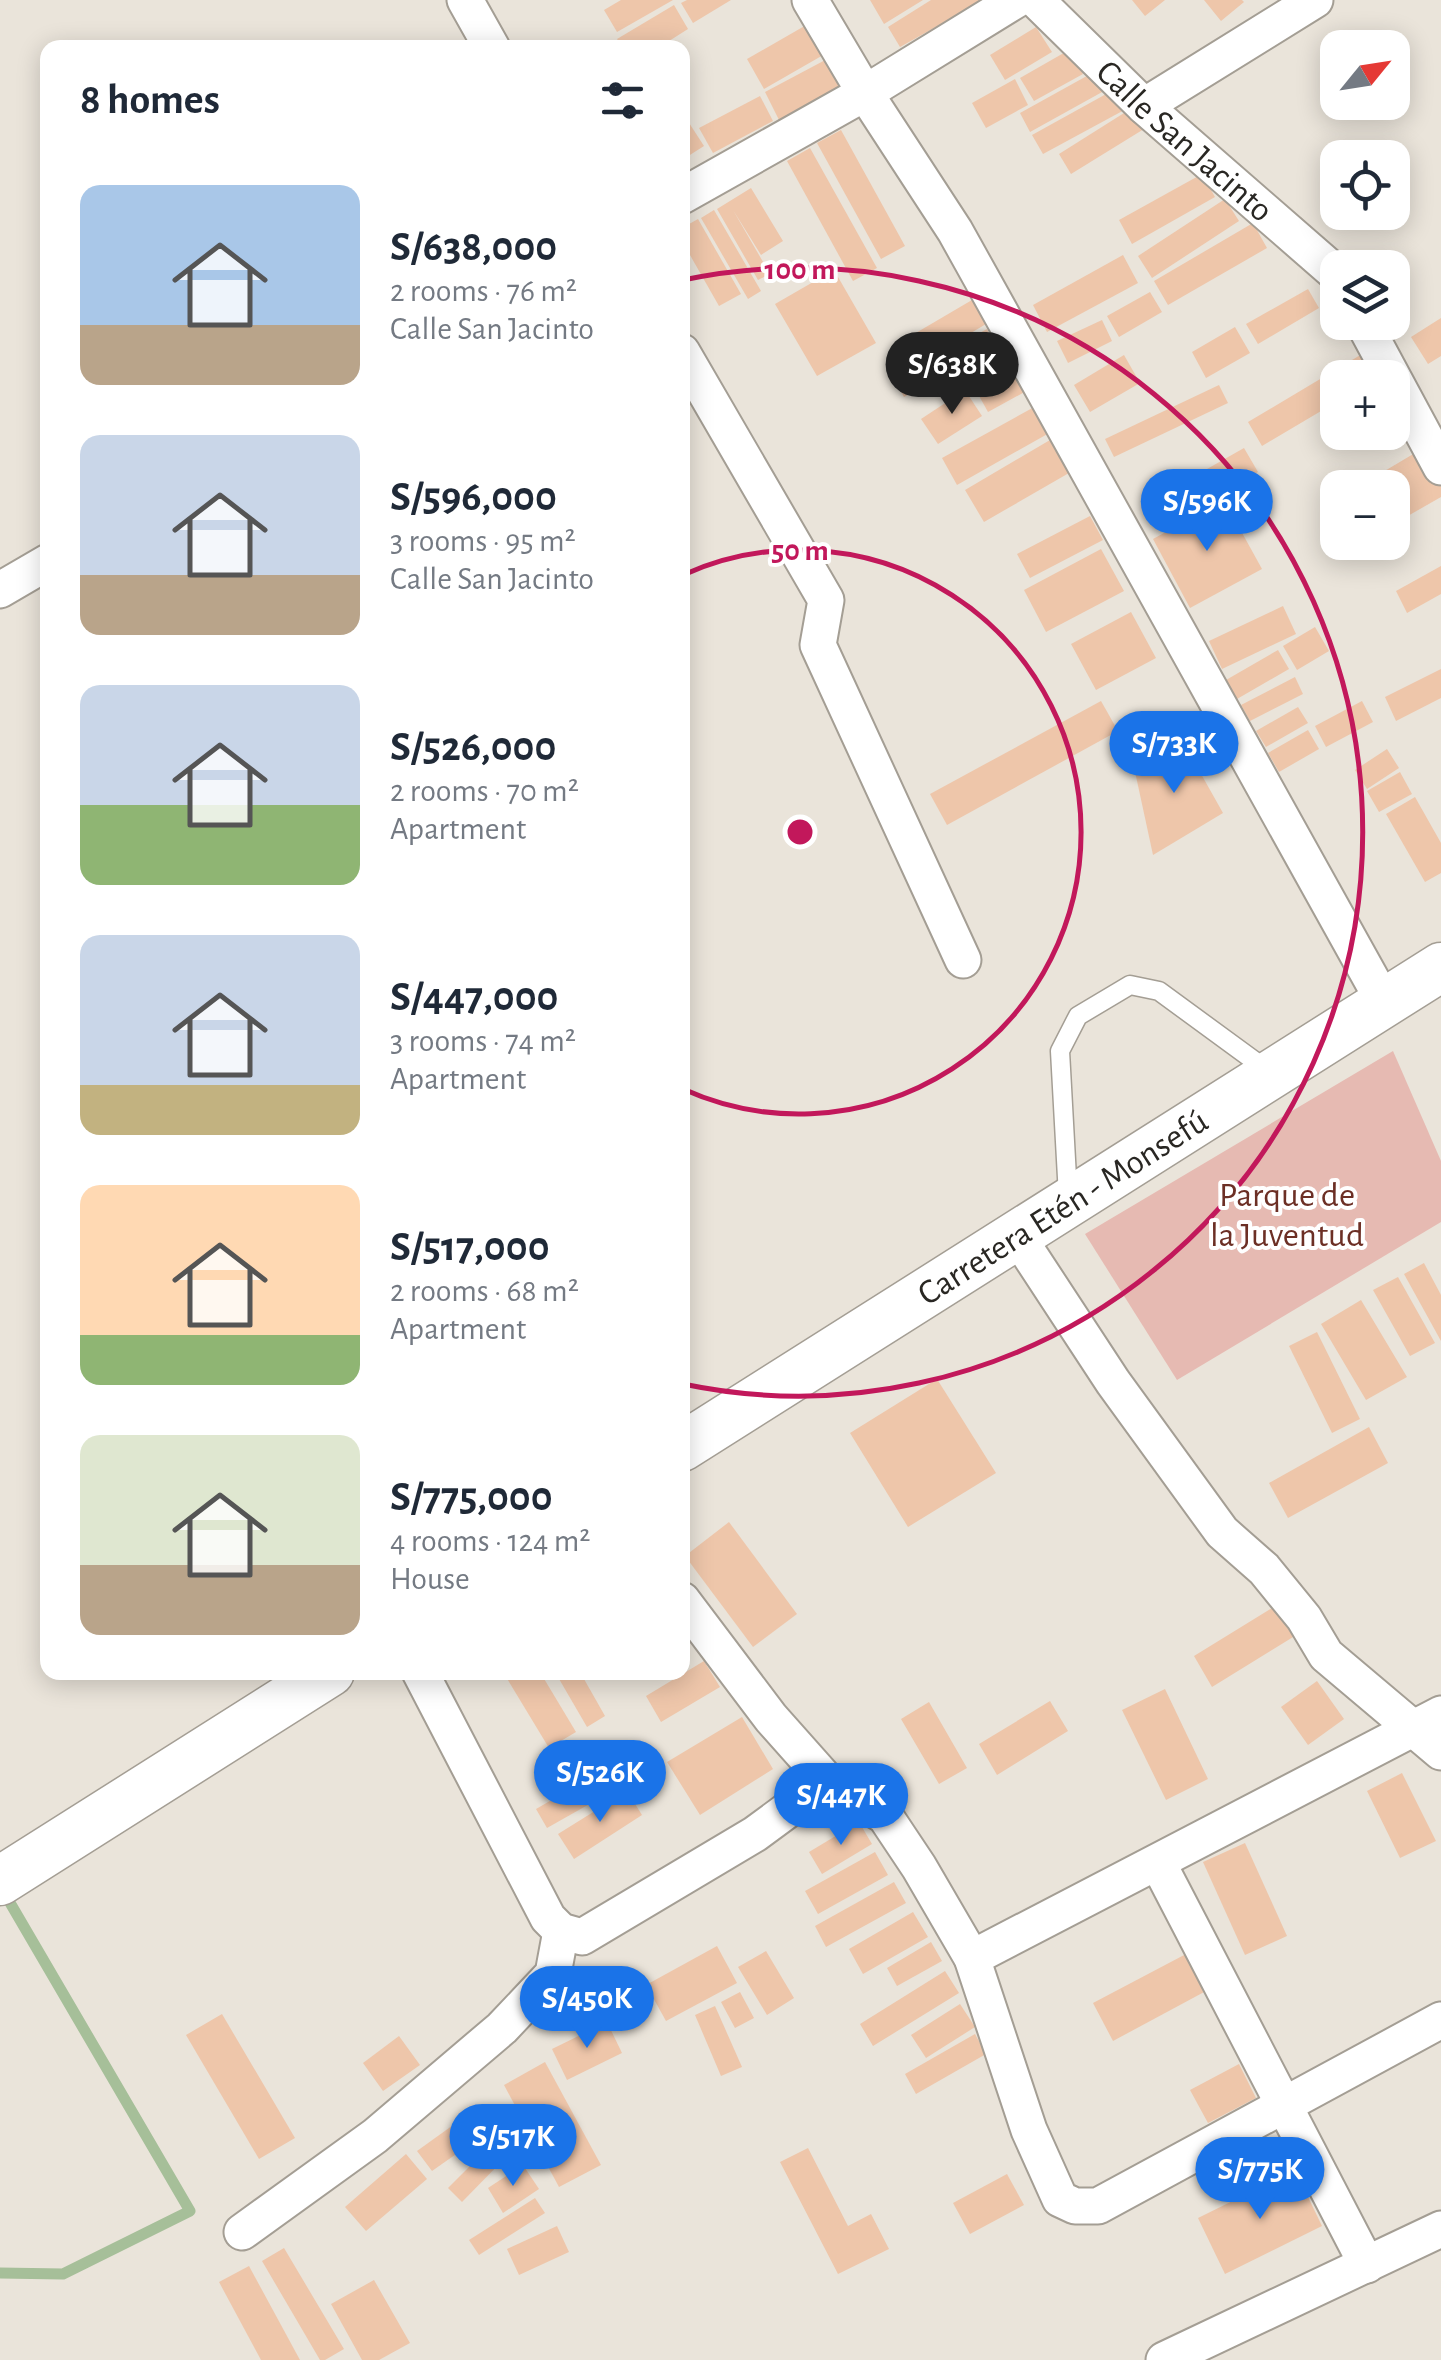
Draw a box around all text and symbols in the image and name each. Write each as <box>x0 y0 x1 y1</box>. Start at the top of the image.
north arrow <box>1320 30 1410 120</box>
map controls <box>1320 30 1410 560</box>
street label: Calle San Jacinto <box>1089 54 1279 229</box>
icon: filters <box>595 73 650 128</box>
text: 8 homes <box>80 79 220 121</box>
button: locate <box>1320 140 1410 230</box>
icon: home <box>160 225 280 345</box>
text: S/638,000 <box>390 226 557 268</box>
button: layers <box>1320 250 1410 340</box>
text: 100 m <box>765 255 835 285</box>
text: 2 rooms · 76 m² <box>390 275 577 307</box>
text: Calle San Jacinto <box>390 313 594 345</box>
pin: S/638K <box>871 332 1033 417</box>
text: S/638K <box>908 348 996 380</box>
button: + <box>1320 360 1410 450</box>
pin: S/596K <box>1126 469 1288 554</box>
button: − <box>1320 470 1410 560</box>
icon: home <box>160 475 280 595</box>
text: S/596,000 <box>390 476 557 518</box>
text: S/596K <box>1163 485 1251 517</box>
text: 3 rooms · 95 m² <box>390 525 576 557</box>
text: 50 m <box>771 536 829 566</box>
text: Calle San Jacinto <box>390 563 594 595</box>
pin: S/733K <box>1093 711 1255 796</box>
icon: home <box>160 725 280 845</box>
text: S/526,000 <box>390 726 556 768</box>
text: S/733K <box>1131 727 1217 759</box>
text: 2 rooms · 70 m² <box>390 775 579 807</box>
text: Apartment <box>390 813 526 845</box>
centre of rings <box>782 814 818 850</box>
icon: home <box>160 975 280 1095</box>
text: S/447,000 <box>390 976 559 1018</box>
text: 3 rooms · 74 m² <box>390 1025 576 1057</box>
text: Apartment <box>390 1063 526 1095</box>
street label: Carretera Etén - Monsefú <box>912 1103 1214 1312</box>
park label: Parque de la Juventud <box>1210 1178 1364 1253</box>
icon: home <box>160 1225 280 1345</box>
text: S/517,000 <box>390 1226 550 1268</box>
text: 2 rooms · 68 m² <box>390 1275 579 1307</box>
text: Apartment <box>390 1313 526 1345</box>
icon: home <box>160 1475 280 1595</box>
text: S/775,000 <box>390 1476 553 1518</box>
text: 4 rooms · 124 m² <box>390 1525 590 1557</box>
text: House <box>390 1563 470 1595</box>
pin: S/526K <box>519 1740 681 1825</box>
text: S/526K <box>556 1756 644 1788</box>
pin: S/447K <box>760 1763 922 1848</box>
text: S/447K <box>796 1779 886 1811</box>
pin: S/450K <box>506 1966 668 2051</box>
text: S/450K <box>542 1982 632 2014</box>
pin: S/517K <box>432 2104 594 2189</box>
text: S/517K <box>472 2120 554 2152</box>
pin: S/775K <box>1179 2137 1341 2222</box>
text: S/775K <box>1217 2153 1303 2185</box>

